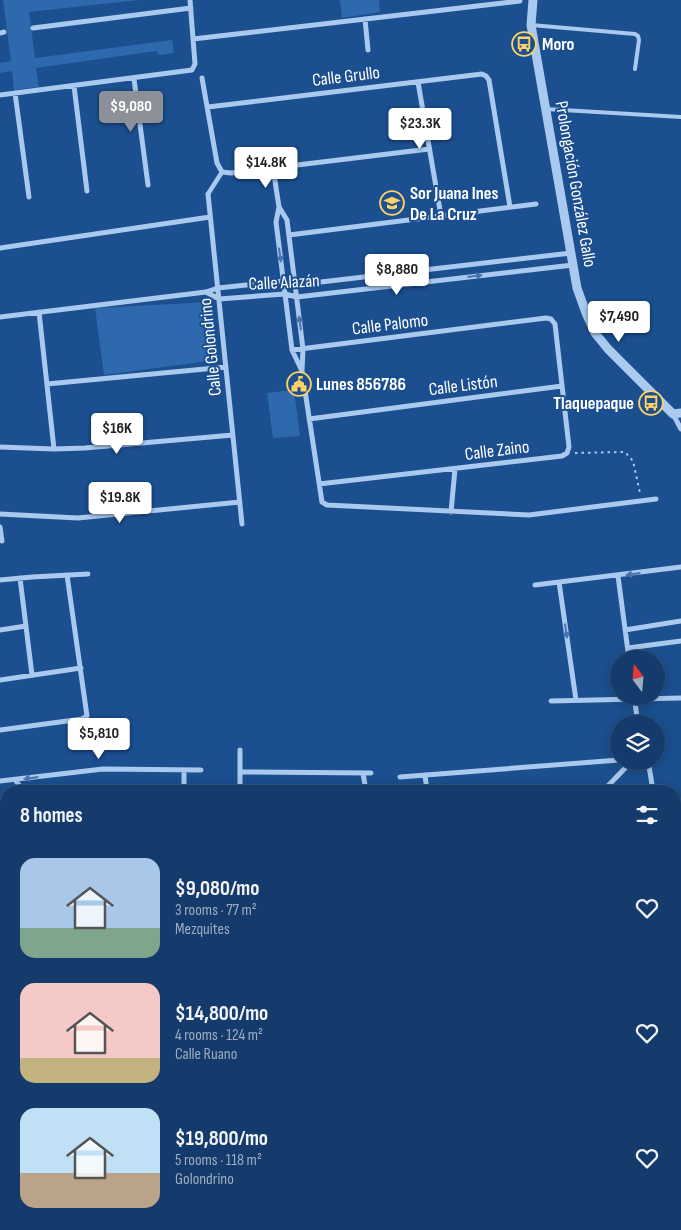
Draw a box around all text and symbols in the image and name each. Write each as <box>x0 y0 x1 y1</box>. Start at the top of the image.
bus stop icon: Moro <box>511 31 537 57</box>
place label: Moro <box>542 34 575 55</box>
street label: Calle Grullo <box>311 62 381 91</box>
pin: $9,080 <box>90 90 172 133</box>
text: $9,080 <box>110 97 152 116</box>
street label: Prolongación González Gallo <box>551 99 600 269</box>
pin: $23.3K <box>379 108 461 150</box>
text: $23.3K <box>399 114 441 133</box>
pin: $14.8K <box>225 146 307 189</box>
text: $14.8K <box>245 153 287 172</box>
place label: Sor Juana Ines De La Cruz <box>410 183 498 225</box>
school or university icon: Sor Juana Ines De La Cruz <box>379 190 405 216</box>
one-way arrow <box>276 248 284 264</box>
pin: $8,880 <box>356 254 438 296</box>
text: $8,880 <box>376 260 418 279</box>
street label: Calle Alazán <box>248 270 320 295</box>
one-way arrow <box>468 272 484 280</box>
street label: Calle Golondrino <box>195 297 226 397</box>
pin: $7,490 <box>578 300 660 343</box>
text: $7,490 <box>599 307 639 326</box>
street label: Calle Palomo <box>351 309 429 340</box>
one-way arrow <box>295 314 303 330</box>
public building icon: Lunes 856786 <box>286 371 312 397</box>
street label: Calle Listón <box>427 371 499 400</box>
place label: Lunes 856786 <box>316 374 406 395</box>
bus stop icon: Tlaquepaque <box>638 390 664 416</box>
place label: Tlaquepaque <box>553 393 634 414</box>
pin: $16K <box>87 412 147 455</box>
text: $16K <box>102 419 132 438</box>
street label: Calle Zaino <box>464 436 531 465</box>
pin: $19.8K <box>79 482 161 524</box>
text: $19.8K <box>100 488 140 507</box>
one-way arrow <box>624 570 640 578</box>
one-way arrow <box>562 623 570 639</box>
north arrow <box>610 650 665 705</box>
map controls <box>610 650 665 770</box>
button: layers <box>610 715 665 770</box>
pin: $5,810 <box>58 718 140 760</box>
text: $5,810 <box>79 724 119 743</box>
one-way arrow <box>23 774 39 782</box>
icon: filters <box>633 801 661 829</box>
text: 8 homes <box>20 803 83 828</box>
text: $9,080/mo <box>175 876 259 901</box>
icon: home <box>60 878 120 938</box>
icon: heart <box>633 894 661 922</box>
text: 3 rooms · 77 m² <box>175 901 257 920</box>
text: Mezquites <box>175 920 230 939</box>
text: $14,800/mo <box>175 1001 268 1026</box>
icon: home <box>60 1003 120 1063</box>
icon: heart <box>633 1019 661 1047</box>
text: 4 rooms · 124 m² <box>175 1026 263 1045</box>
text: Calle Ruano <box>175 1045 237 1064</box>
text: $19,800/mo <box>175 1126 268 1151</box>
icon: home <box>60 1128 120 1188</box>
icon: heart <box>633 1144 661 1172</box>
text: 5 rooms · 118 m² <box>175 1151 262 1170</box>
text: Golondrino <box>175 1170 234 1189</box>

